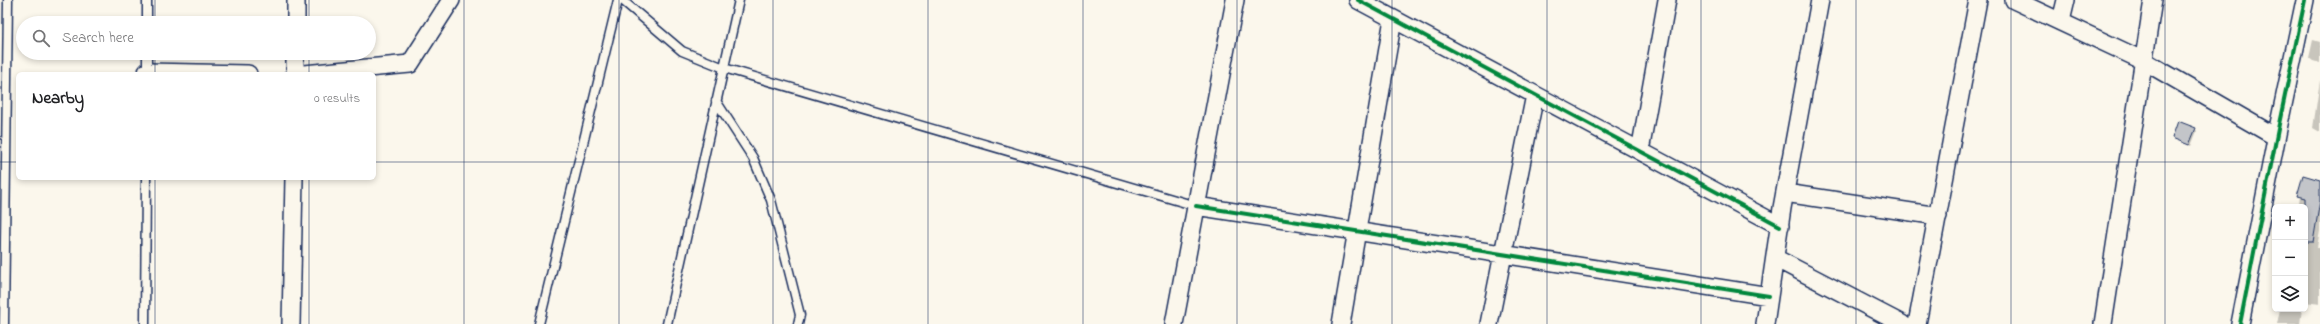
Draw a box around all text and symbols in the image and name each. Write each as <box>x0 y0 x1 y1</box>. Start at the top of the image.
search box <box>16 16 376 60</box>
icon: search <box>30 27 52 49</box>
text: Search here <box>62 27 134 49</box>
text: Nearby <box>32 86 84 111</box>
text: 0 results <box>314 89 360 108</box>
map controls <box>2272 204 2308 312</box>
button: + <box>2272 204 2308 240</box>
button: − <box>2272 240 2308 276</box>
button: layers <box>2272 276 2308 312</box>

